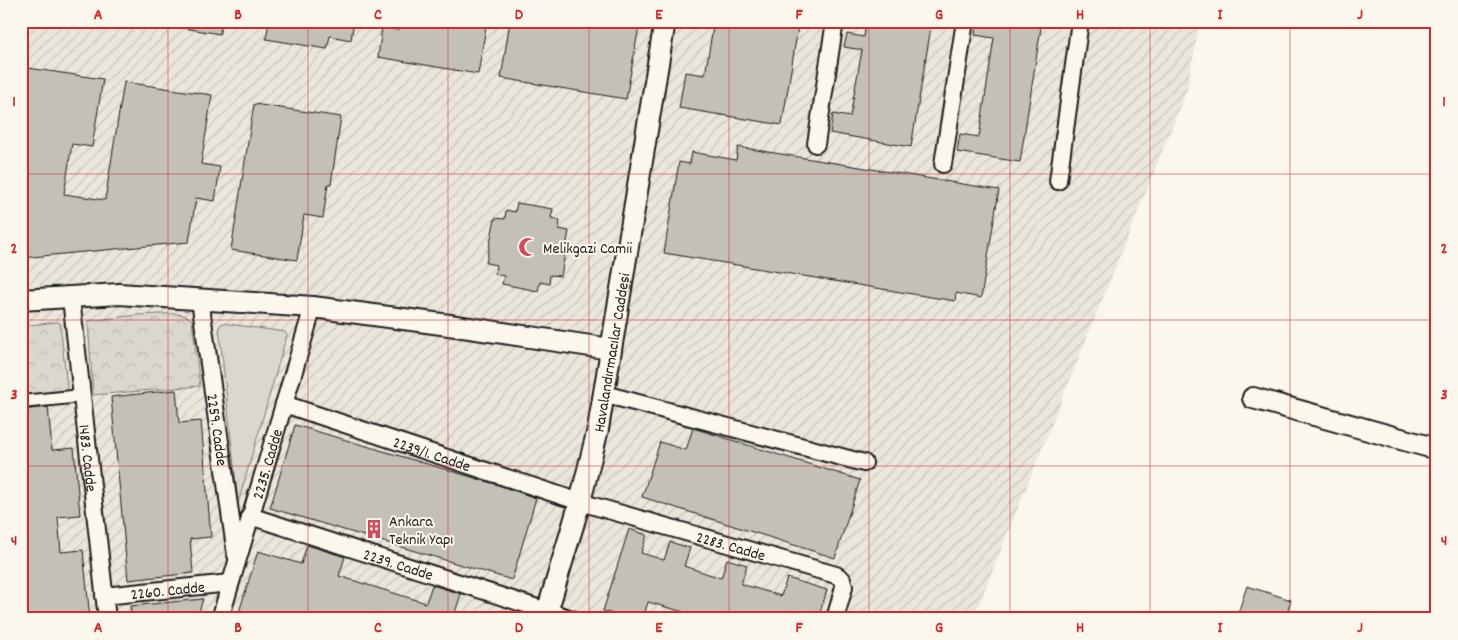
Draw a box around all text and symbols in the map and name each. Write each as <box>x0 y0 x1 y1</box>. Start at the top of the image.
text: A <box>94 4 103 27</box>
text: B <box>234 4 242 27</box>
text: C <box>374 4 382 27</box>
text: D <box>515 4 524 27</box>
text: E <box>655 4 663 27</box>
text: F <box>795 4 803 27</box>
text: G <box>935 4 943 27</box>
text: H <box>1076 4 1084 27</box>
text: I <box>1218 4 1224 27</box>
text: J <box>1357 4 1363 27</box>
text: 1 <box>12 91 16 114</box>
text: 1 <box>1442 91 1446 114</box>
mosque icon: Melikgazi Camii <box>517 236 539 258</box>
text: 2 <box>11 238 18 261</box>
place label: Melikgazi Camii <box>543 238 632 261</box>
text: 2 <box>1441 238 1448 261</box>
street label: Havalandırmacılar Caddesi <box>589 271 637 434</box>
text: 3 <box>10 384 18 407</box>
text: 3 <box>1440 384 1448 407</box>
street label: 2259. Cadde <box>199 393 232 468</box>
street label: 1483. Cadde <box>71 423 102 493</box>
street label: 2235. Cadde <box>247 427 290 502</box>
street label: 2239/1. Cadde <box>390 432 473 479</box>
place label: Ankara Teknik Yapı <box>389 511 453 552</box>
building icon: Ankara Teknik Yapı <box>363 518 385 540</box>
street label: 2283. Cadde <box>693 527 768 568</box>
text: 4 <box>11 530 17 553</box>
text: 4 <box>1441 530 1447 553</box>
street label: 2239. Cadde <box>360 544 436 588</box>
street label: 2260. Cadde <box>130 577 206 607</box>
text: A <box>94 617 103 640</box>
text: B <box>234 617 242 640</box>
text: C <box>374 617 382 640</box>
text: D <box>515 617 524 640</box>
text: E <box>655 617 663 640</box>
text: F <box>795 617 803 640</box>
text: G <box>935 617 943 640</box>
text: H <box>1076 617 1084 640</box>
text: I <box>1218 617 1224 640</box>
text: J <box>1357 617 1363 640</box>

